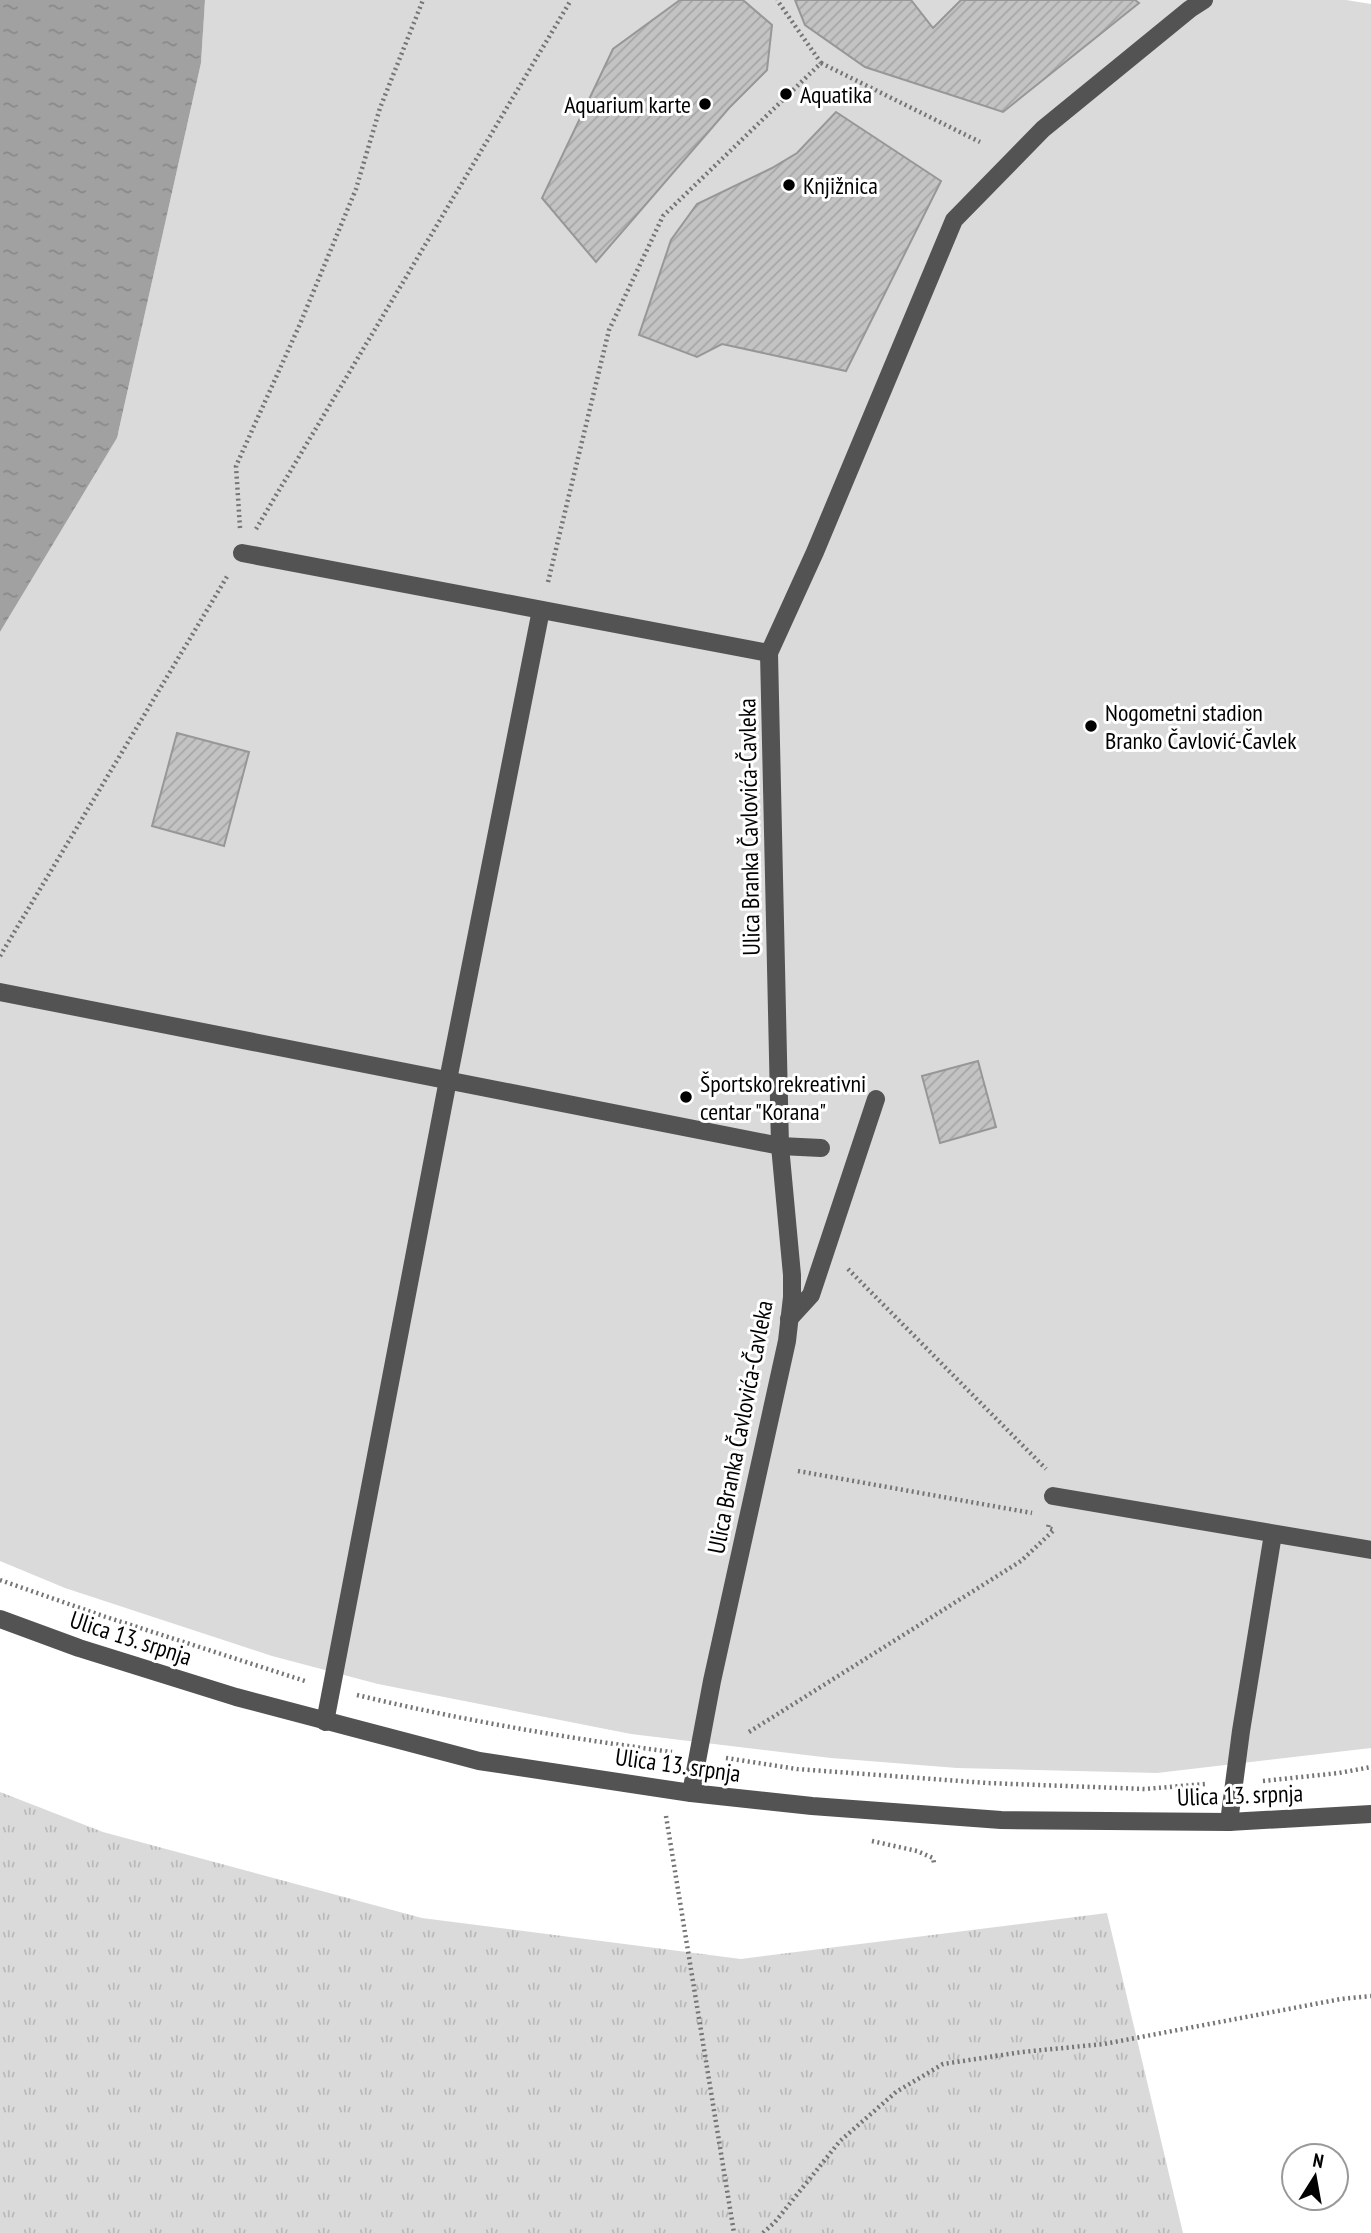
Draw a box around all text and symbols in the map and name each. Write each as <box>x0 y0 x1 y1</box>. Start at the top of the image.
place label: Aquatika <box>800 79 872 110</box>
marker: Aquatika <box>778 86 794 102</box>
place label: Aquarium karte <box>564 89 691 120</box>
marker: Aquarium karte <box>697 96 713 112</box>
place label: Knjižnica <box>803 170 878 201</box>
marker: Knjižnica <box>781 177 797 193</box>
place label: Nogometni stadion Branko Čavlović-Čavlek <box>1105 697 1297 756</box>
street label: Ulica Branka Čavlovića-Čavleka <box>731 698 767 956</box>
marker: Nogometni stadion Branko Čavlović-Čavlek <box>1083 718 1099 734</box>
place label: Športsko rekreativni centar "Korana" <box>700 1068 866 1127</box>
marker: Športsko rekreativni centar "Korana" <box>678 1089 694 1105</box>
street label: Ulica Branka Čavlovića-Čavleka <box>700 1298 780 1556</box>
street label: Ulica 13. srpnja <box>66 1604 196 1672</box>
street label: Ulica 13. srpnja <box>613 1741 743 1789</box>
street label: Ulica 13. srpnja <box>1176 1777 1304 1813</box>
north arrow <box>1280 2142 1350 2212</box>
text: N <box>1311 2148 1326 2173</box>

